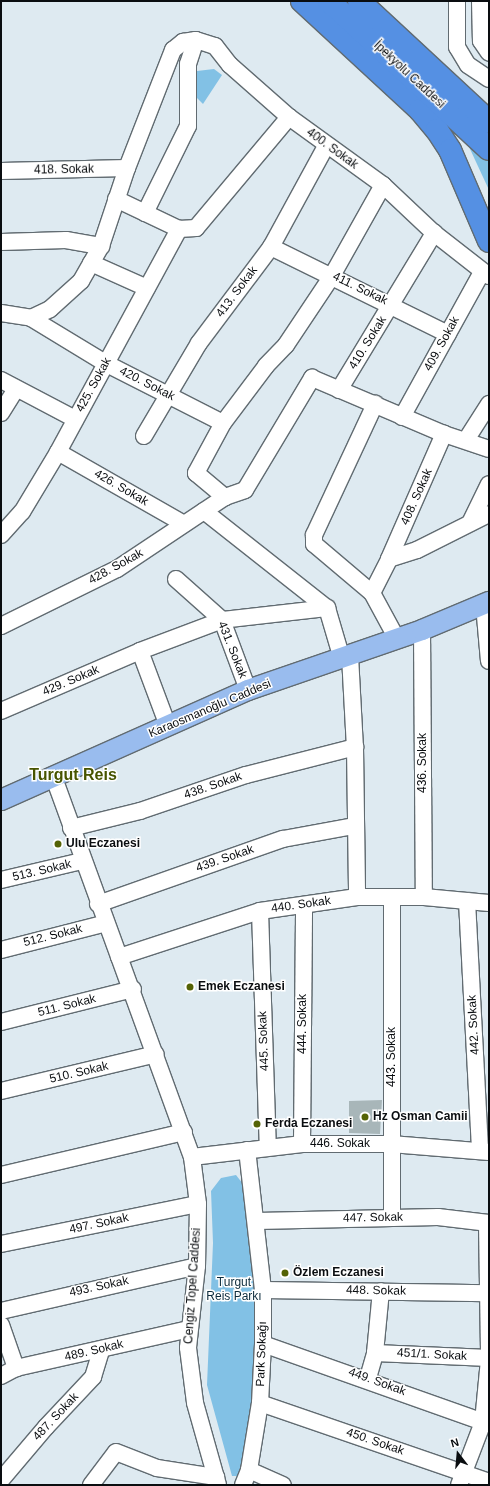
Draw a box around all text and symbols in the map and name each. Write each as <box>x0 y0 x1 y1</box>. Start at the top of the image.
street label: İpekyolu Caddesi <box>370 38 448 112</box>
street label: 400. Sokak <box>303 126 361 172</box>
street label: 418. Sokak <box>34 162 94 178</box>
street label: 413. Sokak <box>213 264 261 320</box>
street label: 411. Sokak <box>330 270 390 308</box>
street label: 410. Sokak <box>346 314 390 372</box>
street label: 409. Sokak <box>421 314 463 374</box>
street label: 425. Sokak <box>73 355 115 415</box>
street label: 420. Sokak <box>117 364 177 404</box>
street label: 426. Sokak <box>91 467 151 509</box>
street label: 408. Sokak <box>398 467 436 527</box>
street label: 428. Sokak <box>86 546 146 588</box>
street label: 431. Sokak <box>214 619 250 681</box>
street label: 429. Sokak <box>41 663 101 699</box>
street label: Karaosmanoğlu Caddesi <box>147 677 273 741</box>
street label: 436. Sokak <box>416 733 430 793</box>
district label: Turgut Reis <box>29 765 117 785</box>
street label: 438. Sokak <box>182 769 244 803</box>
place label: Ulu Eczanesi <box>66 837 140 851</box>
marker: Ulu Eczanesi <box>53 839 63 849</box>
street label: 439. Sokak <box>194 842 256 876</box>
street label: 513. Sokak <box>11 857 73 885</box>
street label: 440. Sokak <box>270 894 332 916</box>
street label: 512. Sokak <box>22 922 84 950</box>
place label: Emek Eczanesi <box>198 980 285 994</box>
marker: Emek Eczanesi <box>185 982 195 992</box>
street label: 511. Sokak <box>37 992 97 1020</box>
street label: 444. Sokak <box>296 994 310 1054</box>
street label: 442. Sokak <box>465 995 483 1055</box>
street label: 445. Sokak <box>256 1011 272 1071</box>
street label: 443. Sokak <box>385 1027 399 1087</box>
street label: 510. Sokak <box>48 1059 110 1087</box>
place label: Hz Osman Camii <box>373 1110 468 1124</box>
marker: Hz Osman Camii <box>360 1112 370 1122</box>
place label: Ferda Eczanesi <box>265 1117 352 1131</box>
marker: Ferda Eczanesi <box>252 1119 262 1129</box>
street label: 446. Sokak <box>310 1137 370 1151</box>
street label: 447. Sokak <box>343 1210 403 1226</box>
street label: 497. Sokak <box>68 1211 130 1237</box>
street label: Cengiz Topel Caddesi <box>182 1227 204 1345</box>
place label: Özlem Eczanesi <box>293 1266 384 1280</box>
marker: Özlem Eczanesi <box>280 1268 290 1278</box>
street label: 493. Sokak <box>68 1274 130 1300</box>
park label: Turgut Reis Parkı <box>206 1276 262 1304</box>
street label: 448. Sokak <box>346 1283 406 1299</box>
street label: Park Sokağı <box>254 1321 270 1387</box>
street label: 489. Sokak <box>63 1337 125 1365</box>
street label: 451/1. Sokak <box>397 1346 467 1364</box>
street label: 449. Sokak <box>346 1365 408 1399</box>
street label: 487. Sokak <box>30 1390 82 1444</box>
street label: 450. Sokak <box>344 1425 406 1459</box>
north arrow <box>438 1434 478 1474</box>
text: N <box>449 1436 460 1449</box>

